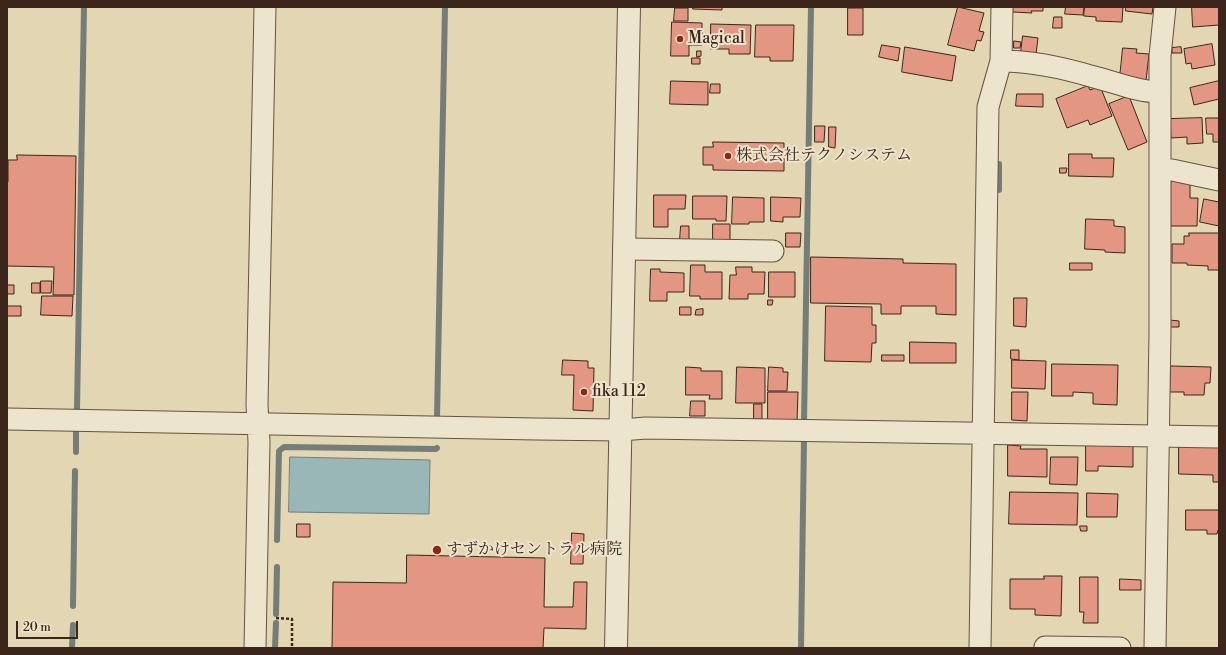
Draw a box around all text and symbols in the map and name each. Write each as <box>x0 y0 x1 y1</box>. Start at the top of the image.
place label: Magical <box>688 29 745 49</box>
marker: Magical <box>675 34 685 44</box>
place label: 株式会社テクノシステム <box>736 146 912 166</box>
marker: 株式会社テクノシステム <box>723 151 733 161</box>
place label: fika 112 <box>592 382 646 402</box>
marker: fika 112 <box>579 387 589 397</box>
place label: すずかけセントラル病院 <box>446 540 622 560</box>
marker: すずかけセントラル病院 <box>431 544 443 556</box>
scale bar <box>18 613 80 639</box>
text: 20 m <box>23 620 51 635</box>

